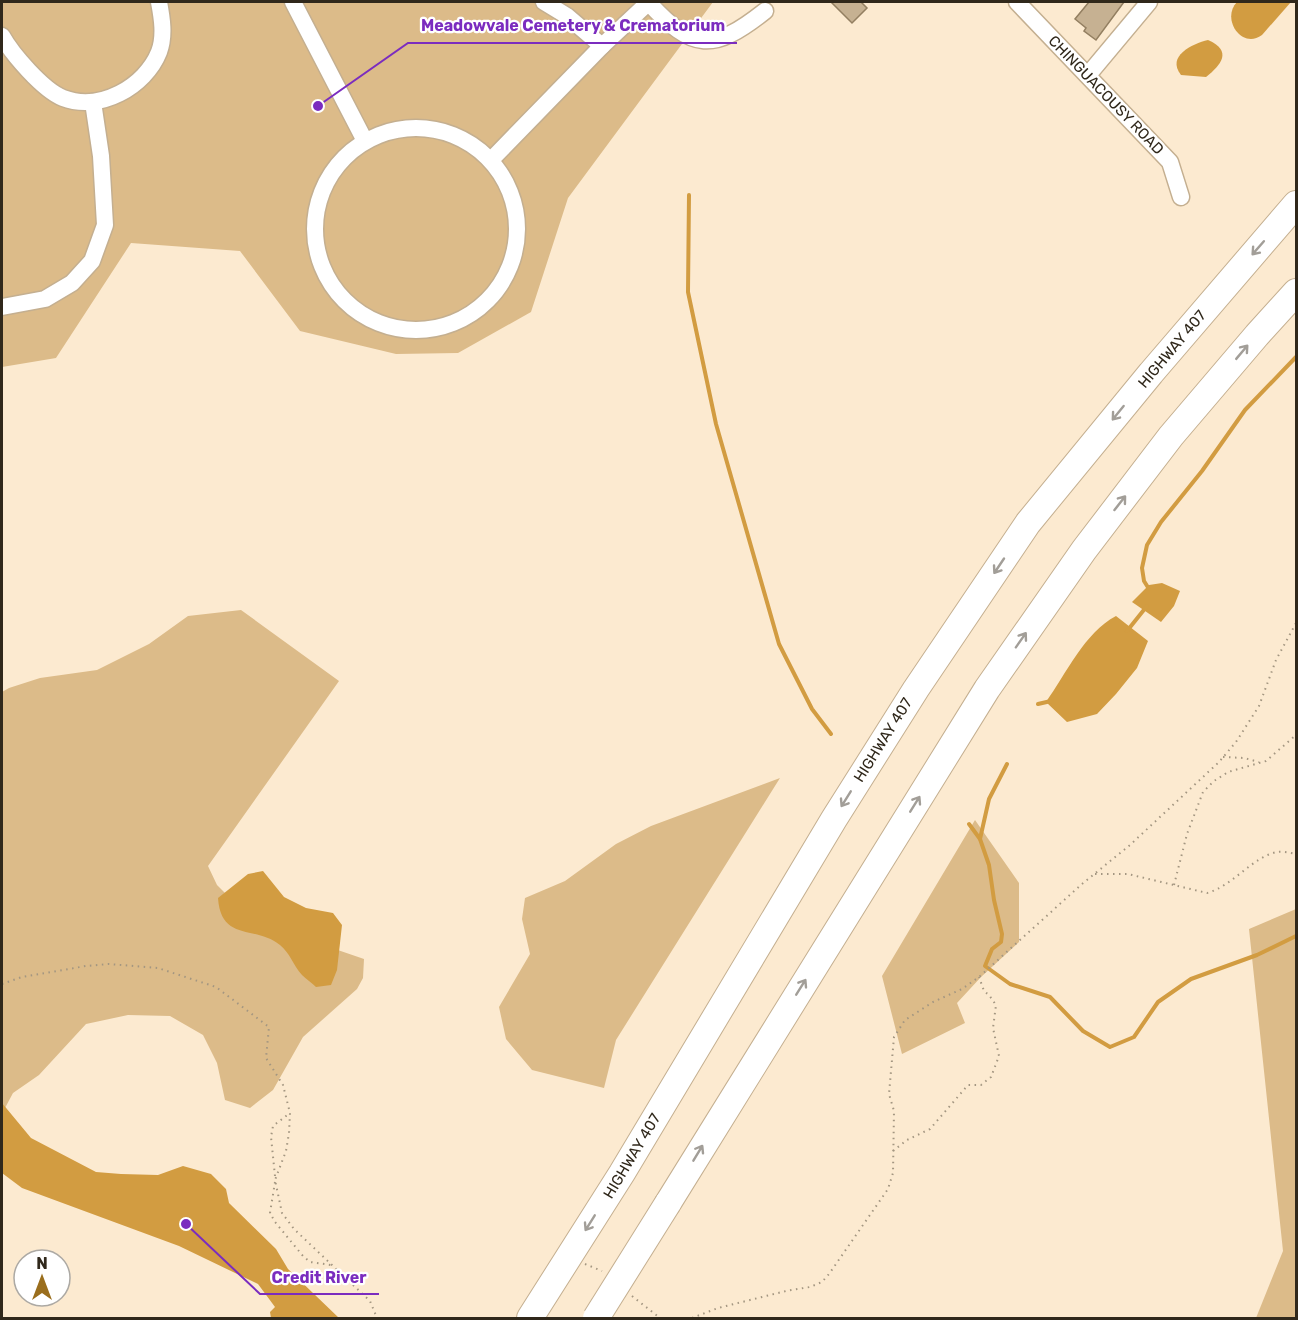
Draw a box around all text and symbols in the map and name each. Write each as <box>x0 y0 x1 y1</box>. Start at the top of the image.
callout: Meadowvale Cemetery & Crematorium <box>408 9 737 43</box>
text: Meadowvale Cemetery & Crematorium <box>421 16 725 35</box>
street label: CHINGUACOUSY ROAD <box>1045 32 1167 158</box>
one-way arrow <box>1252 240 1265 256</box>
street label: HIGHWAY 407 <box>1134 306 1210 391</box>
one-way arrow <box>1236 344 1249 360</box>
one-way arrow <box>1112 404 1125 420</box>
one-way arrow <box>1113 496 1126 512</box>
one-way arrow <box>992 557 1004 574</box>
one-way arrow <box>1015 633 1027 649</box>
street label: HIGHWAY 407 <box>850 694 916 785</box>
one-way arrow <box>839 791 852 808</box>
one-way arrow <box>910 796 922 813</box>
one-way arrow <box>795 979 807 996</box>
street label: HIGHWAY 407 <box>600 1110 665 1202</box>
one-way arrow <box>693 1145 705 1162</box>
one-way arrow <box>584 1214 597 1231</box>
north arrow <box>12 1248 72 1308</box>
text: N <box>36 1254 48 1273</box>
callout: Credit River <box>260 1260 379 1294</box>
text: Credit River <box>271 1268 367 1287</box>

